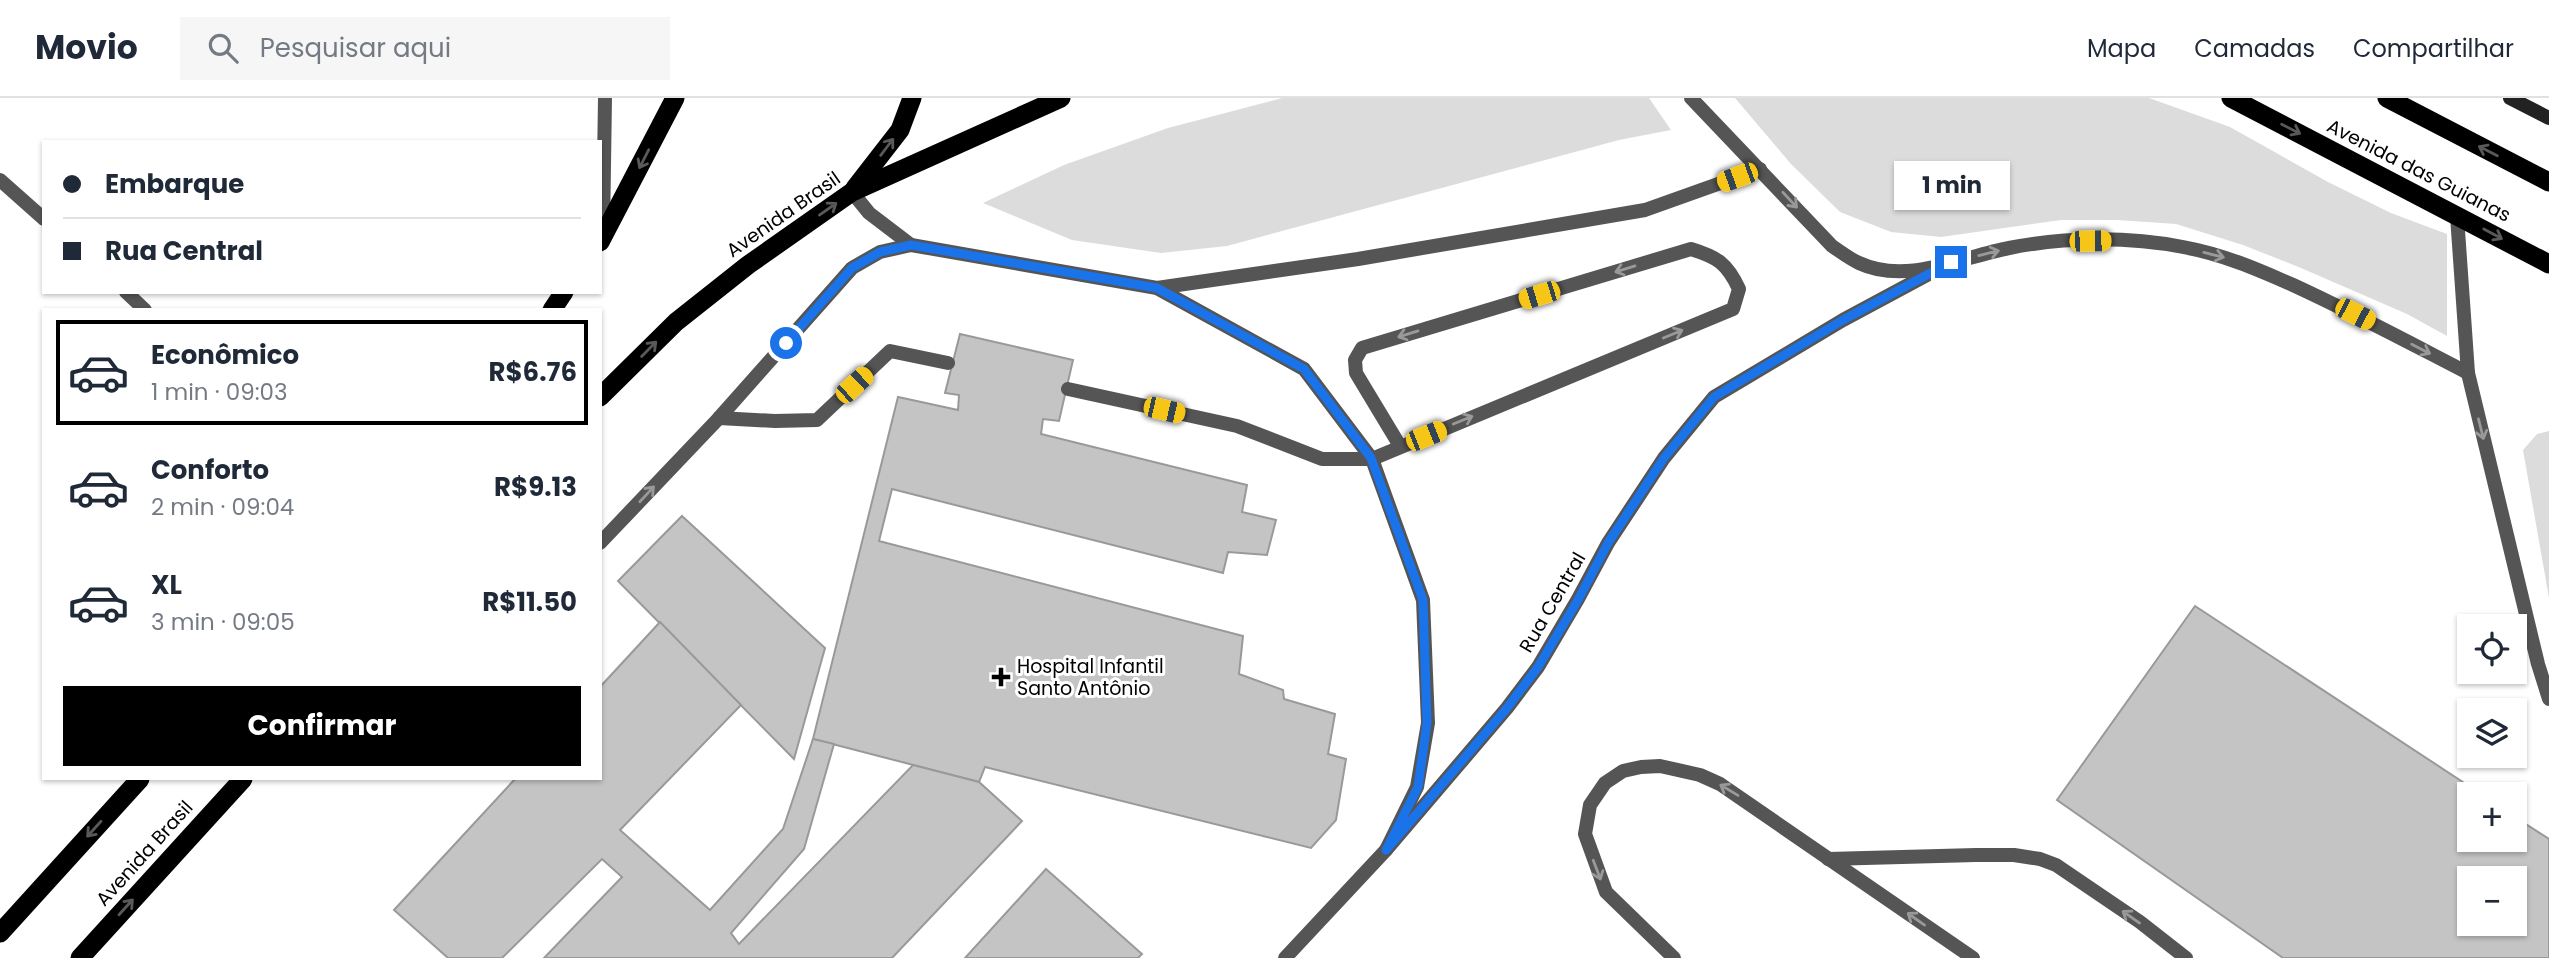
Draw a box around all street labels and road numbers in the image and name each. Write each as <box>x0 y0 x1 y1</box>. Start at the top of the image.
street label: Avenida das Guianas <box>2322 112 2515 229</box>
street label: Avenida Brasil <box>721 165 846 264</box>
street label: Rua Central <box>1513 547 1592 657</box>
street label: Avenida Brasil <box>90 795 199 912</box>

